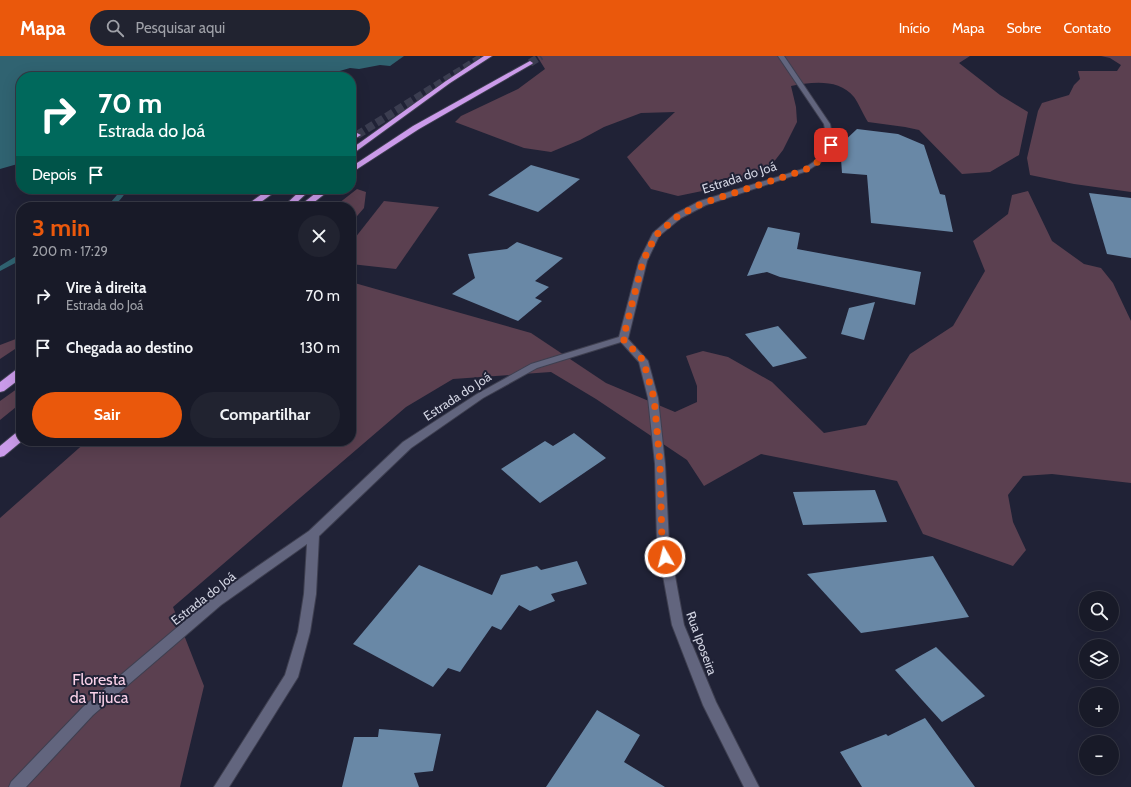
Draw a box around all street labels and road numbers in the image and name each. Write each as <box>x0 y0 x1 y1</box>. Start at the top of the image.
street label: Estrada do Joá <box>700 157 779 197</box>
street label: Estrada do Joá <box>420 368 494 424</box>
street label: Estrada do Joá <box>168 567 239 628</box>
street label: Rua Iposeira <box>683 609 721 678</box>

